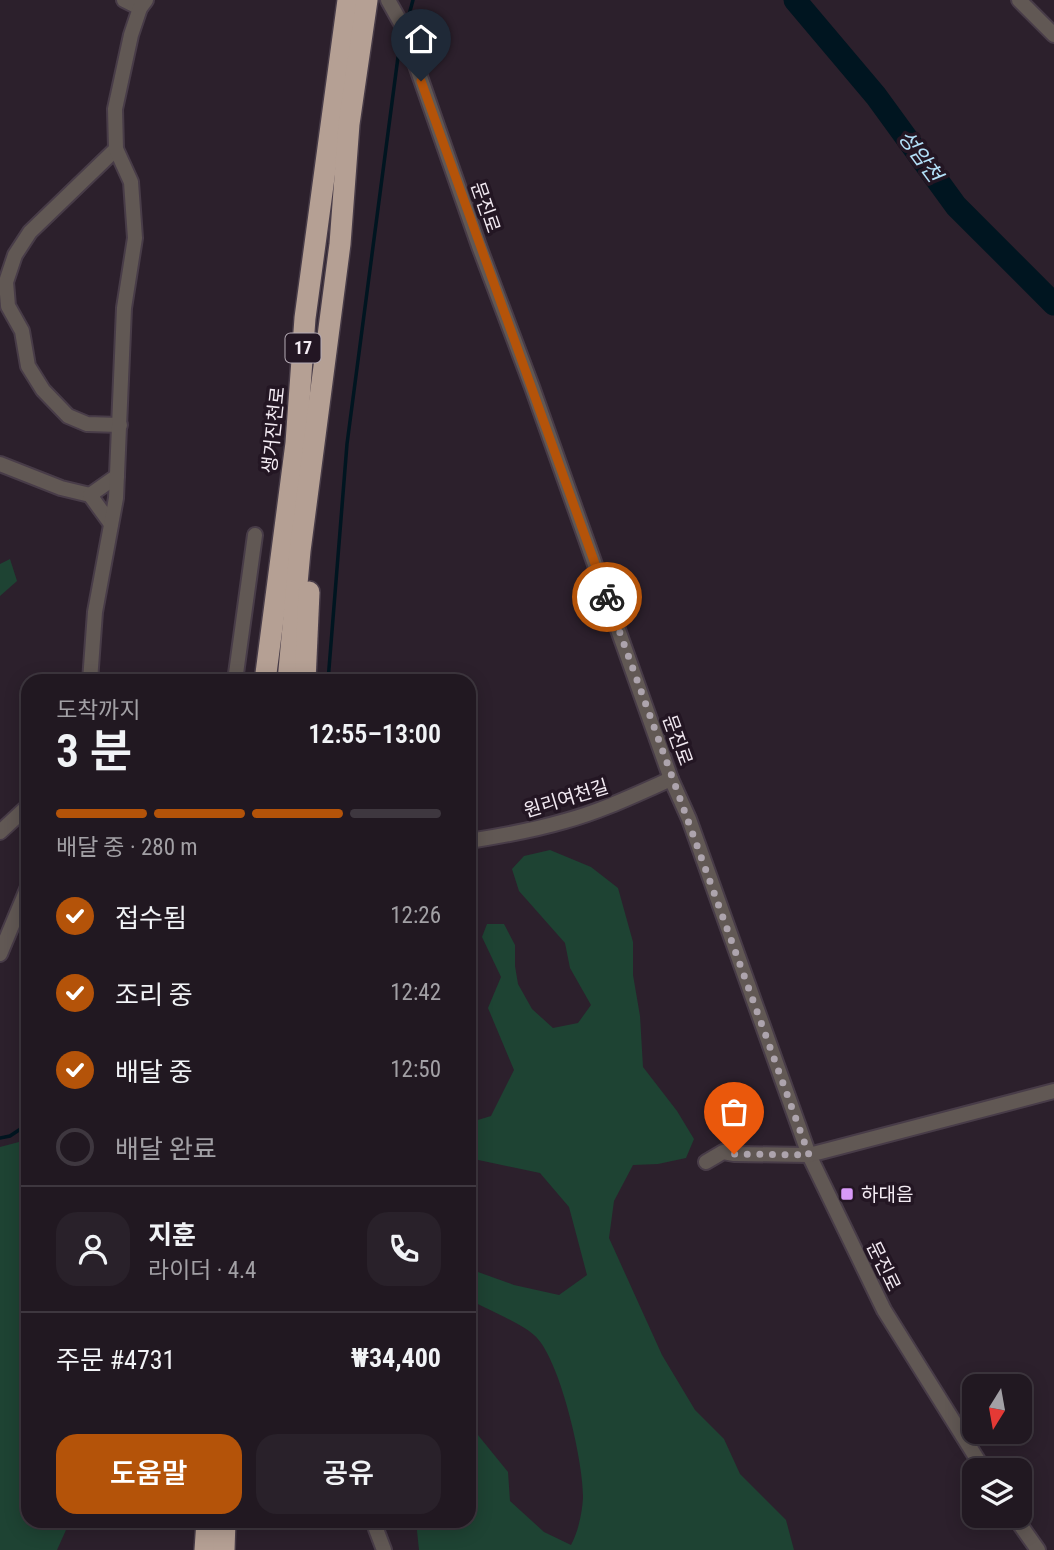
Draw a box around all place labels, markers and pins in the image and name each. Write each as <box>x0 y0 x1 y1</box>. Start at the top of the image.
pin <box>391 9 451 81</box>
pin <box>704 1082 764 1154</box>
place label: 하대음 <box>861 1183 913 1206</box>
marker: 하대음 <box>839 1186 855 1202</box>

